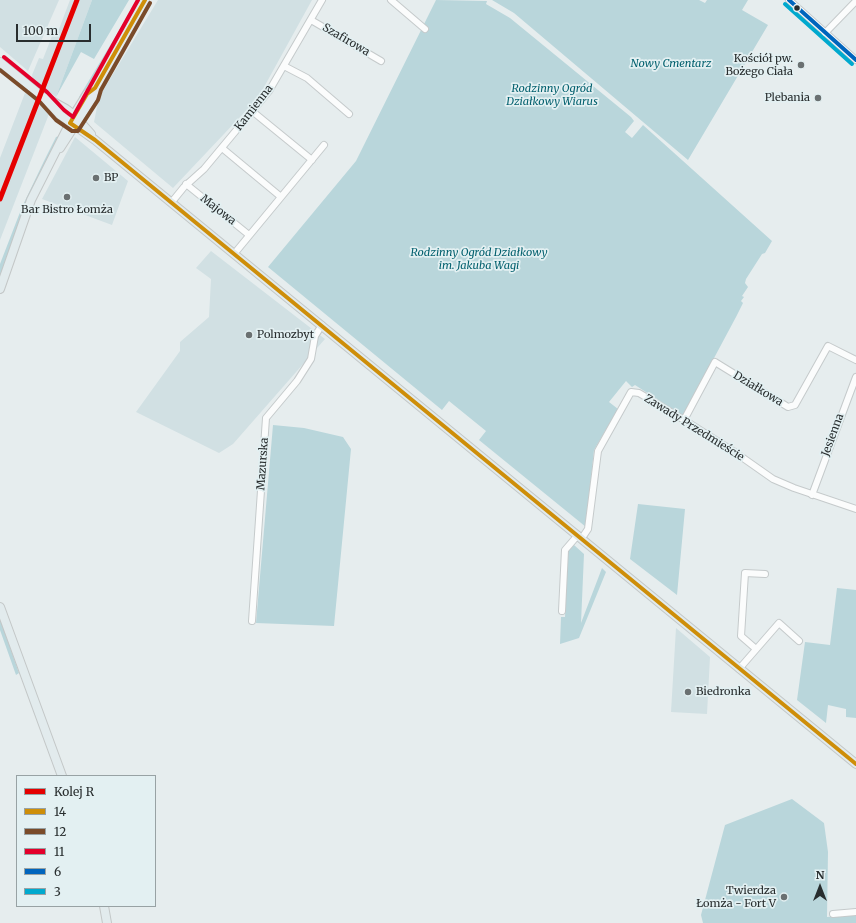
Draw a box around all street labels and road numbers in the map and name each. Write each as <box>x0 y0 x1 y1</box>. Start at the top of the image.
street label: Szafirowa <box>320 21 372 59</box>
street label: Kamienna <box>232 82 276 134</box>
street label: Majowa <box>198 192 238 228</box>
street label: Działkowa <box>731 369 785 409</box>
street label: Zawady Przedmieście <box>642 392 746 464</box>
street label: Jesienna <box>819 412 847 458</box>
street label: Mazurska <box>255 437 271 491</box>

